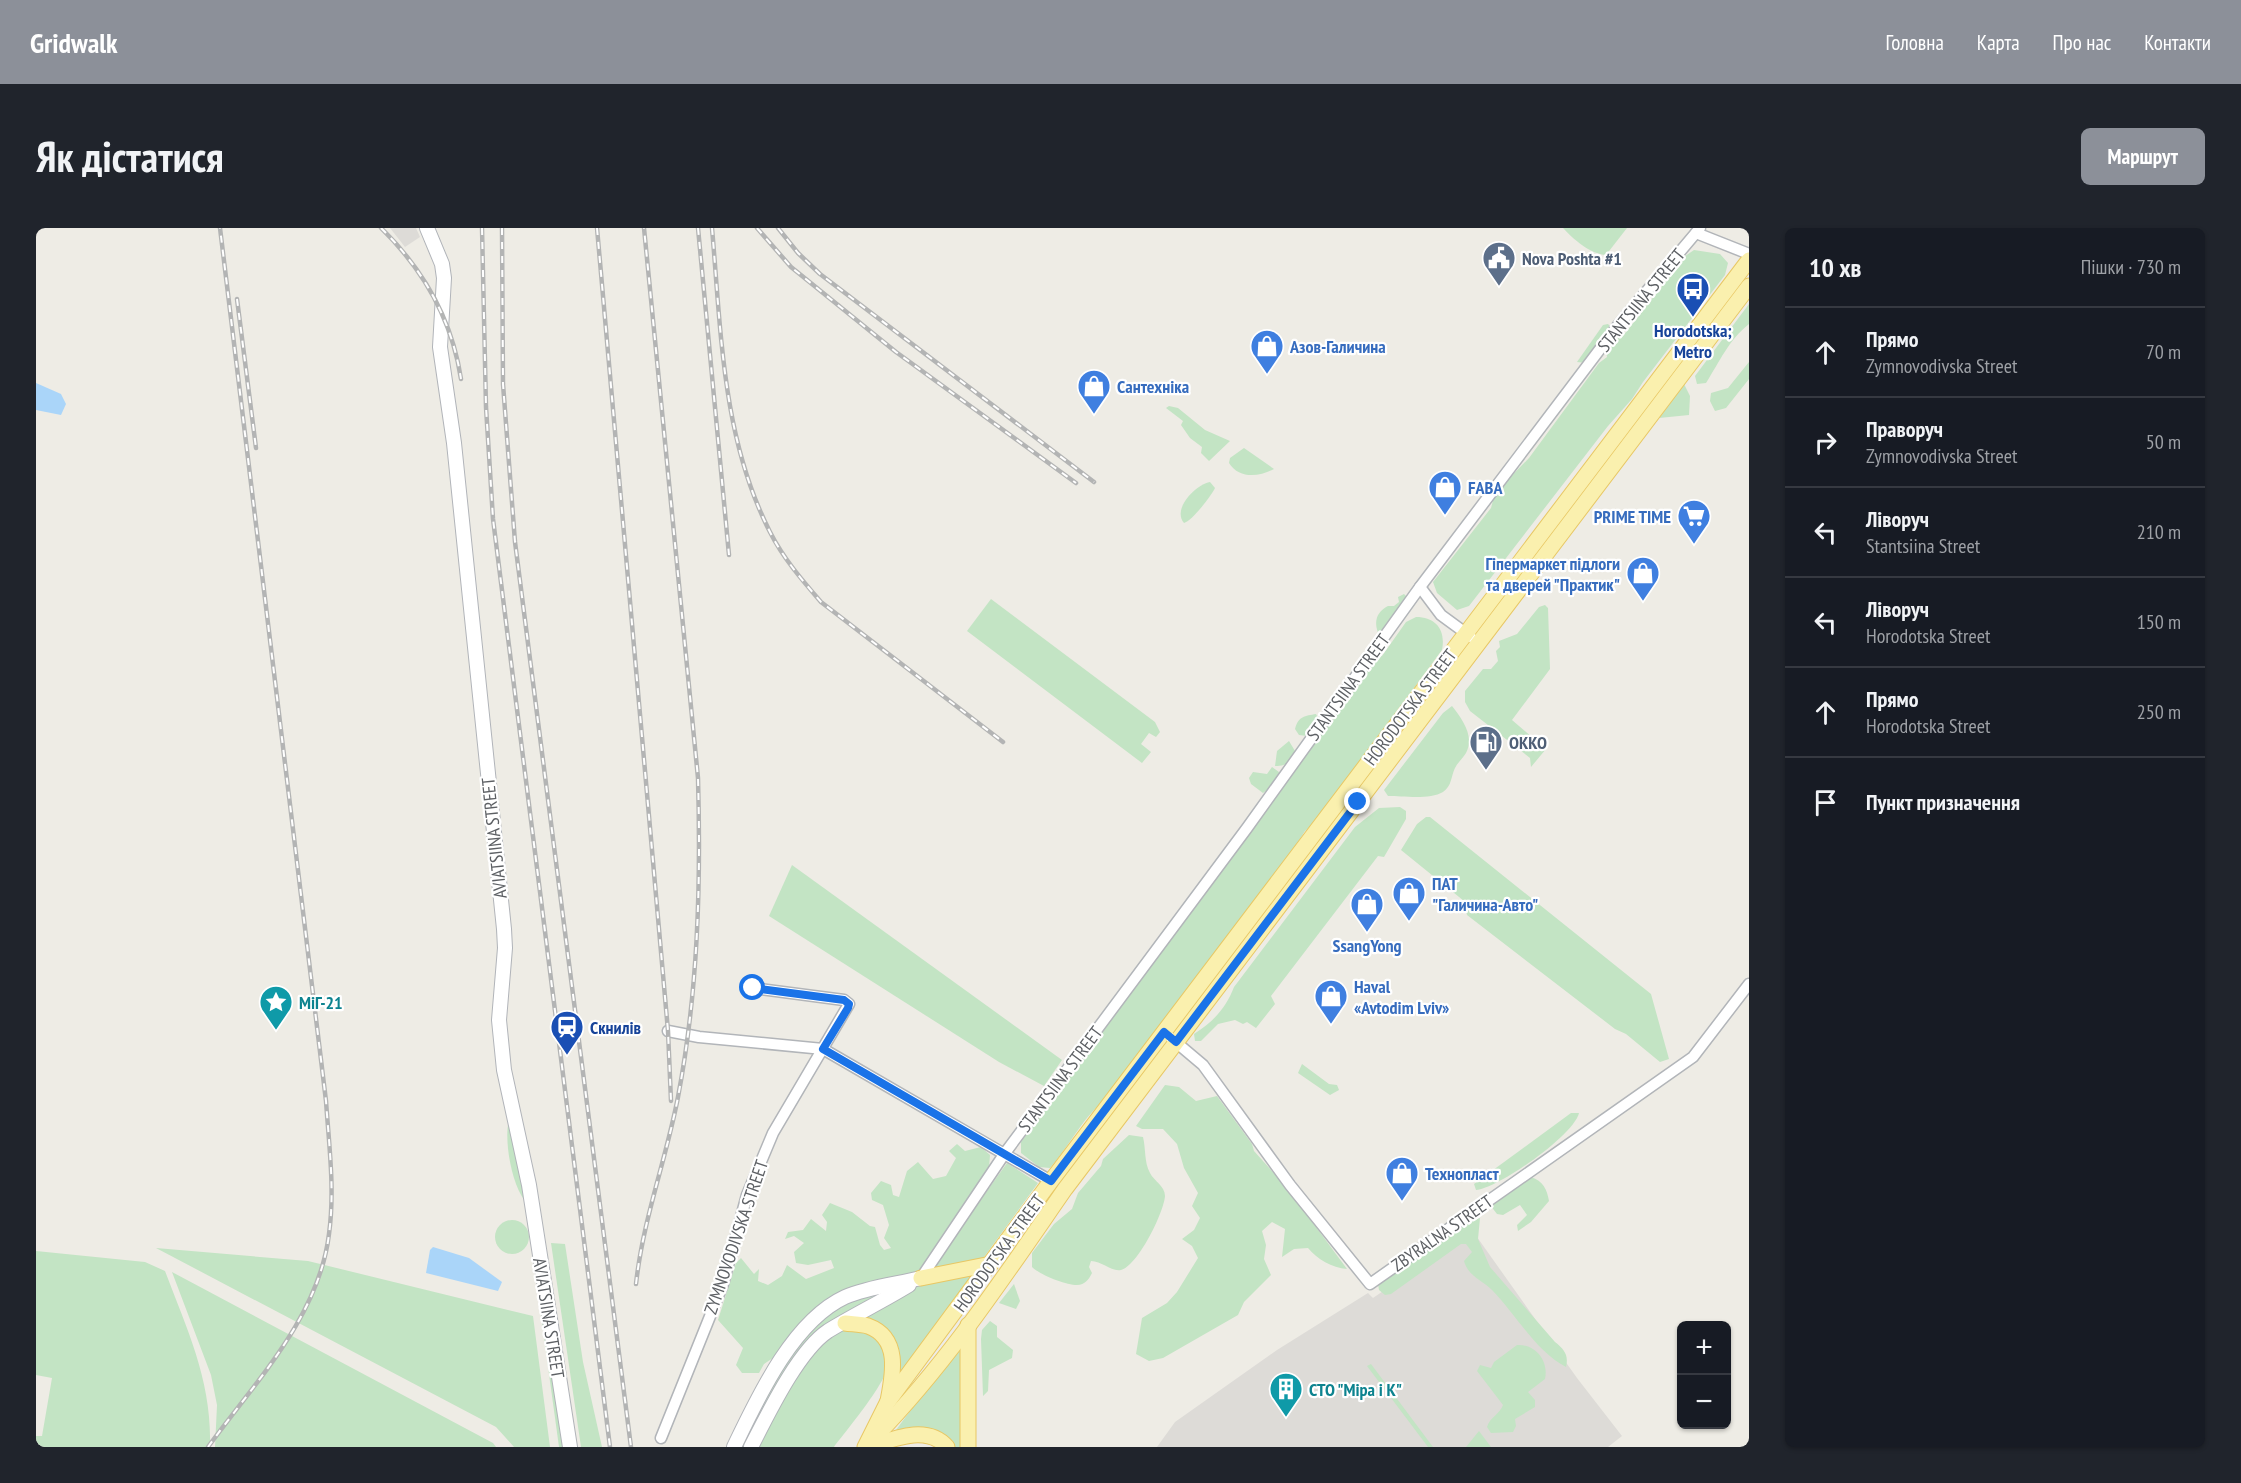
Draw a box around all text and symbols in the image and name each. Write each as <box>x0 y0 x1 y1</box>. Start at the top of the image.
text: Gridwalk <box>30 24 118 61</box>
text: Головна <box>1886 29 1944 56</box>
text: Карта <box>1977 29 2020 56</box>
text: Про нас <box>2053 29 2111 56</box>
text: Контакти <box>2144 29 2211 56</box>
button: Маршрут <box>2081 128 2205 185</box>
text: Як дістатися <box>36 129 224 184</box>
public building icon: Nova Poshta #1 <box>1481 240 1517 287</box>
street label: STANTSIINA STREET <box>1592 244 1690 356</box>
place label: Nova Poshta #1 <box>1522 247 1622 270</box>
text: 10 хв <box>1809 251 1861 284</box>
text: Пішки · 730 m <box>2081 254 2181 280</box>
bus stop icon: Horodotska; Metro <box>1675 271 1711 318</box>
place label: Horodotska; Metro <box>1654 319 1732 363</box>
text: Прямо <box>1866 325 1919 353</box>
shop icon: Азов-Галичина <box>1249 328 1285 375</box>
place label: Азов-Галичина <box>1289 335 1386 358</box>
icon: ahead <box>1809 336 1842 369</box>
text: 70 m <box>2146 339 2181 365</box>
text: Zymnovodivska Street <box>1866 353 2017 379</box>
shop icon: Сантехніка <box>1076 368 1112 415</box>
place label: Сантехніка <box>1117 375 1189 398</box>
text: Праворуч <box>1866 415 1943 443</box>
icon: right <box>1809 426 1842 459</box>
text: 50 m <box>2146 429 2181 455</box>
text: Zymnovodivska Street <box>1866 443 2017 469</box>
shop icon: FABA <box>1427 469 1463 516</box>
place label: FABA <box>1468 476 1503 499</box>
supermarket icon: PRIME TIME <box>1676 498 1712 545</box>
place label: PRIME TIME <box>1594 505 1671 528</box>
text: Ліворуч <box>1866 505 1929 533</box>
icon: left <box>1809 516 1842 549</box>
text: 210 m <box>2137 519 2181 545</box>
text: Stantsiina Street <box>1866 533 1980 559</box>
place label: Гіпермаркет підлоги та дверей "Практик" <box>1486 552 1620 596</box>
shop icon: Гіпермаркет підлоги та дверей "Практик" <box>1625 555 1661 602</box>
text: Ліворуч <box>1866 595 1929 623</box>
icon: left <box>1809 606 1842 639</box>
text: 150 m <box>2137 609 2181 635</box>
text: Horodotska Street <box>1866 623 1990 649</box>
street label: STANTSIINA STREET <box>1302 629 1394 745</box>
street label: HORODOTSKA STREET <box>1359 644 1461 770</box>
text: Прямо <box>1866 685 1919 713</box>
icon: ahead <box>1809 696 1842 729</box>
text: 250 m <box>2137 699 2181 725</box>
text: Horodotska Street <box>1866 713 1990 739</box>
fuel station icon: OKKO <box>1468 724 1504 771</box>
place label: OKKO <box>1509 731 1547 754</box>
street label: AVIATSIINA STREET <box>476 776 512 900</box>
icon: arrive <box>1809 786 1842 819</box>
route end <box>1344 788 1370 814</box>
text: Пункт призначення <box>1866 788 2020 816</box>
place label: ПАТ "Галичина-Авто" <box>1432 872 1538 916</box>
shop icon: ПАТ "Галичина-Авто" <box>1391 875 1427 922</box>
shop icon: SsangYong <box>1349 886 1385 933</box>
place label: SsangYong <box>1332 934 1402 957</box>
route start <box>739 974 765 1000</box>
place label: Haval «Avtodim Lviv» <box>1354 975 1449 1019</box>
shop icon: Haval «Avtodim Lviv» <box>1313 978 1349 1025</box>
place icon: МіГ-21 <box>258 984 294 1031</box>
place label: МіГ-21 <box>299 991 343 1014</box>
station icon: Скнилів <box>549 1009 585 1056</box>
place label: Скнилів <box>590 1016 642 1039</box>
street label: STANTSIINA STREET <box>1013 1022 1107 1136</box>
shop icon: Технопласт <box>1384 1155 1420 1202</box>
street label: ZYMNOVODIVSKA STREET <box>699 1157 773 1317</box>
place label: Технопласт <box>1425 1162 1500 1185</box>
street label: HORODOTSKA STREET <box>949 1190 1049 1316</box>
street label: ZBYRALNA STREET <box>1387 1190 1497 1276</box>
street label: AVIATSIINA STREET <box>528 1256 570 1380</box>
map controls <box>1677 1321 1731 1429</box>
button: + <box>1677 1321 1731 1375</box>
building icon: СТО "Міра і К" <box>1268 1371 1304 1418</box>
button: − <box>1677 1375 1731 1429</box>
place label: СТО "Міра і К" <box>1309 1378 1402 1401</box>

